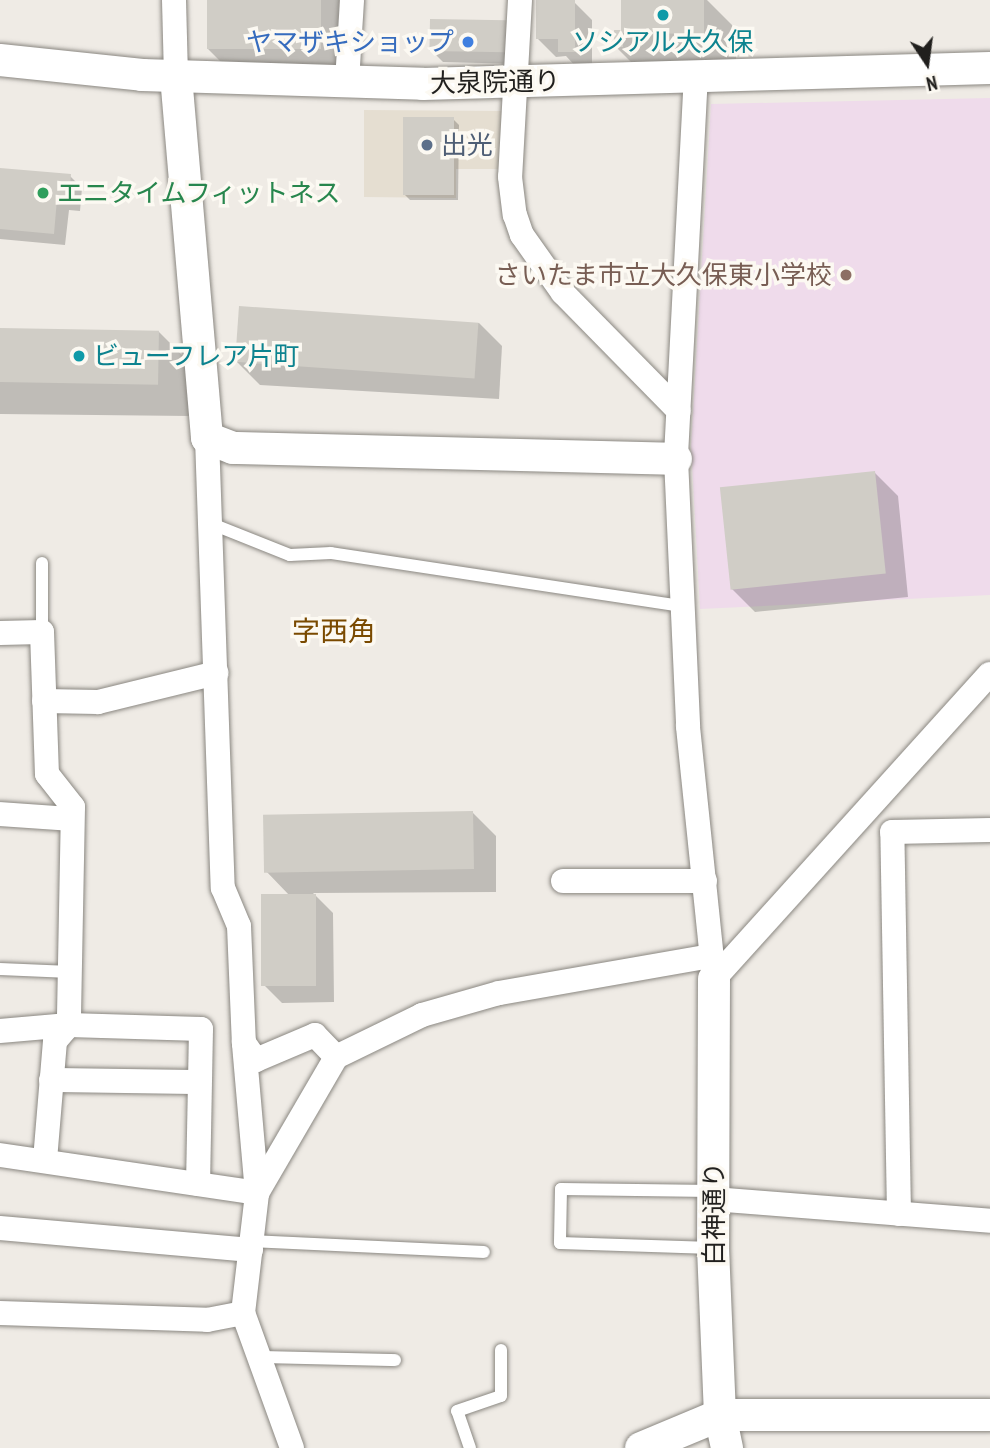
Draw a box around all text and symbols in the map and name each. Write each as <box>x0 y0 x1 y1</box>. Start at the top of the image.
marker: ソシアル大久保 <box>655 7 671 23</box>
place label: ヤマザキショップ <box>246 26 454 58</box>
place label: ソシアル大久保 <box>572 26 754 58</box>
north arrow <box>892 28 962 98</box>
marker: ヤマザキショップ <box>460 34 476 50</box>
street label: 大泉院通り <box>430 65 560 99</box>
text: N <box>924 71 939 96</box>
place label: 出光 <box>441 129 493 161</box>
marker: 出光 <box>419 137 435 153</box>
place label: エニタイムフィットネス <box>57 177 343 209</box>
marker: エニタイムフィットネス <box>35 185 51 201</box>
place label: さいたま市立大久保東小学校 <box>494 259 832 291</box>
marker: さいたま市立大久保東小学校 <box>838 267 854 283</box>
place label: ビューフレア片町 <box>93 340 301 372</box>
marker: ビューフレア片町 <box>71 348 87 364</box>
district label: 字西角 <box>292 614 376 648</box>
street label: 白神通り <box>698 1162 730 1266</box>

